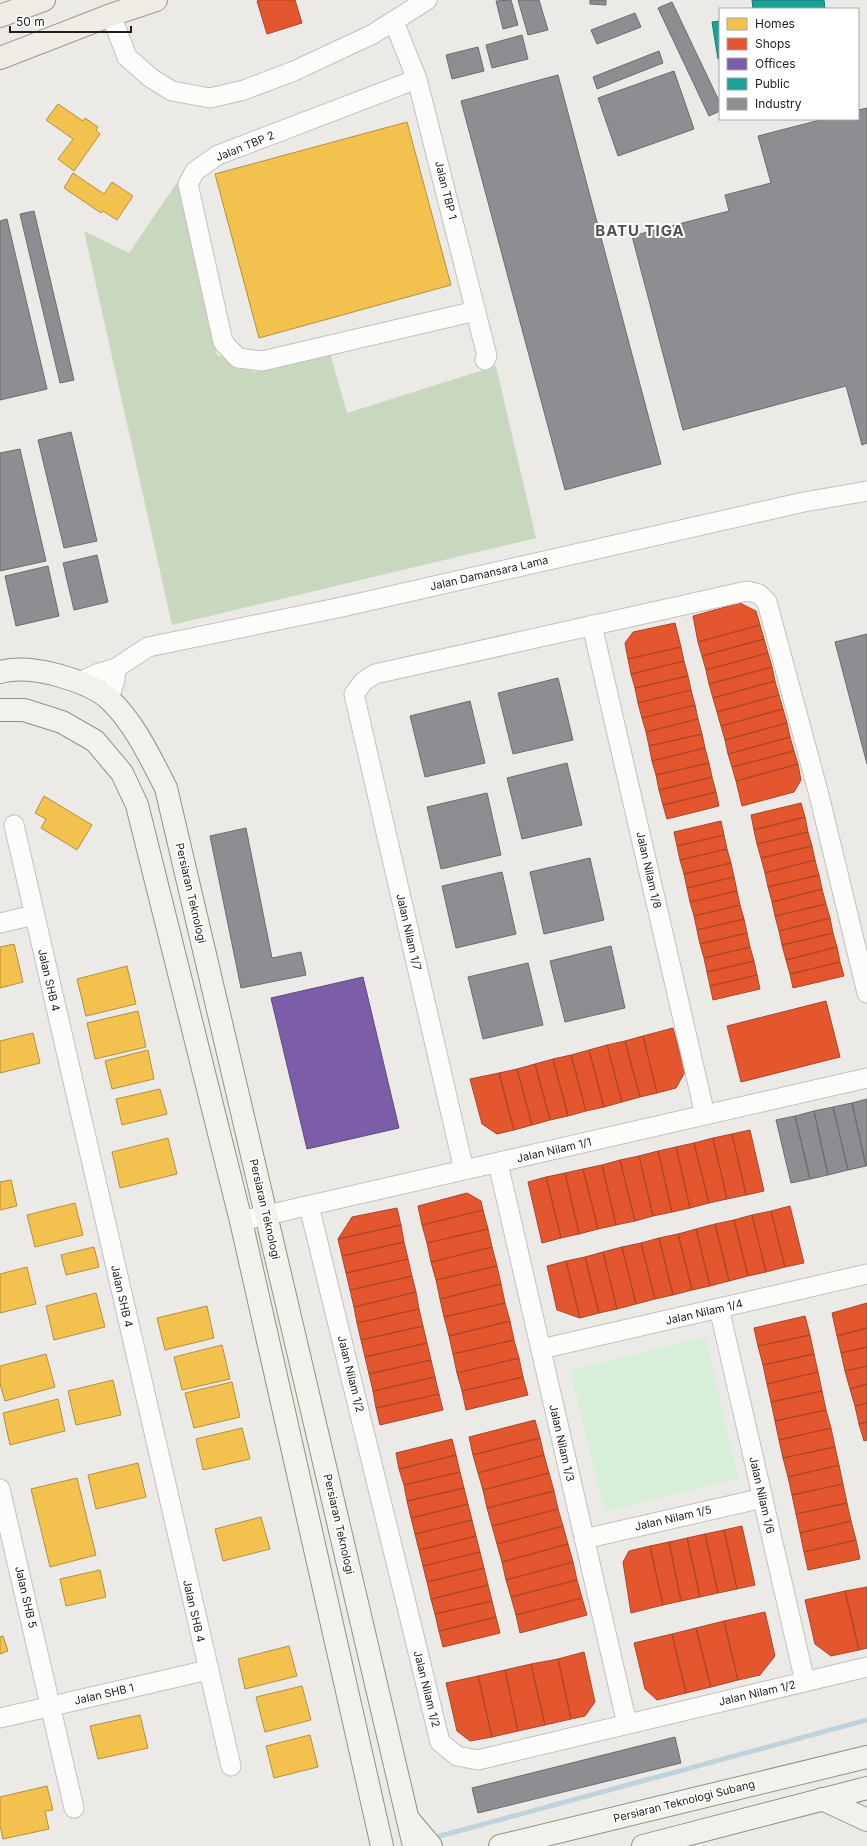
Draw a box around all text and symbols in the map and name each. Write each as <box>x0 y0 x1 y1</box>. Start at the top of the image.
scale bar <box>10 8 131 34</box>
legend <box>719 8 859 120</box>
text: 50 m <box>16 14 45 29</box>
text: Homes <box>755 16 795 31</box>
text: Shops <box>755 36 791 51</box>
text: Offices <box>755 56 796 71</box>
text: Public <box>755 76 790 91</box>
text: Industry <box>755 96 802 111</box>
street label: Jalan TBP 2 <box>214 128 276 164</box>
street label: Jalan TBP 1 <box>432 159 460 221</box>
district label: BATU TIGA <box>595 221 685 240</box>
street label: Jalan Damansara Lama <box>429 553 549 593</box>
street label: Jalan Nilam 1/8 <box>633 830 665 910</box>
street label: Persiaran Teknologi <box>173 841 209 945</box>
street label: Jalan Nilam 1/7 <box>393 892 425 972</box>
street label: Jalan SHB 4 <box>35 947 63 1013</box>
street label: Jalan Nilam 1/1 <box>515 1135 593 1165</box>
street label: Persiaran Teknologi <box>247 1157 283 1261</box>
street label: Jalan SHB 4 <box>108 1263 136 1329</box>
street label: Jalan Nilam 1/4 <box>664 1296 744 1328</box>
street label: Jalan Nilam 1/2 <box>335 1334 367 1414</box>
street label: Jalan Nilam 1/3 <box>546 1403 578 1483</box>
street label: Jalan Nilam 1/6 <box>746 1455 778 1535</box>
street label: Persiaran Teknologi <box>321 1472 357 1576</box>
street label: Jalan Nilam 1/5 <box>633 1502 713 1534</box>
street label: Jalan SHB 5 <box>12 1565 40 1630</box>
street label: Jalan SHB 4 <box>180 1578 208 1644</box>
street label: Jalan Nilam 1/2 <box>411 1649 443 1729</box>
street label: Jalan Nilam 1/2 <box>717 1677 797 1709</box>
street label: Jalan SHB 1 <box>73 1680 135 1708</box>
street label: Persiaran Teknologi Subang <box>612 1777 756 1825</box>

